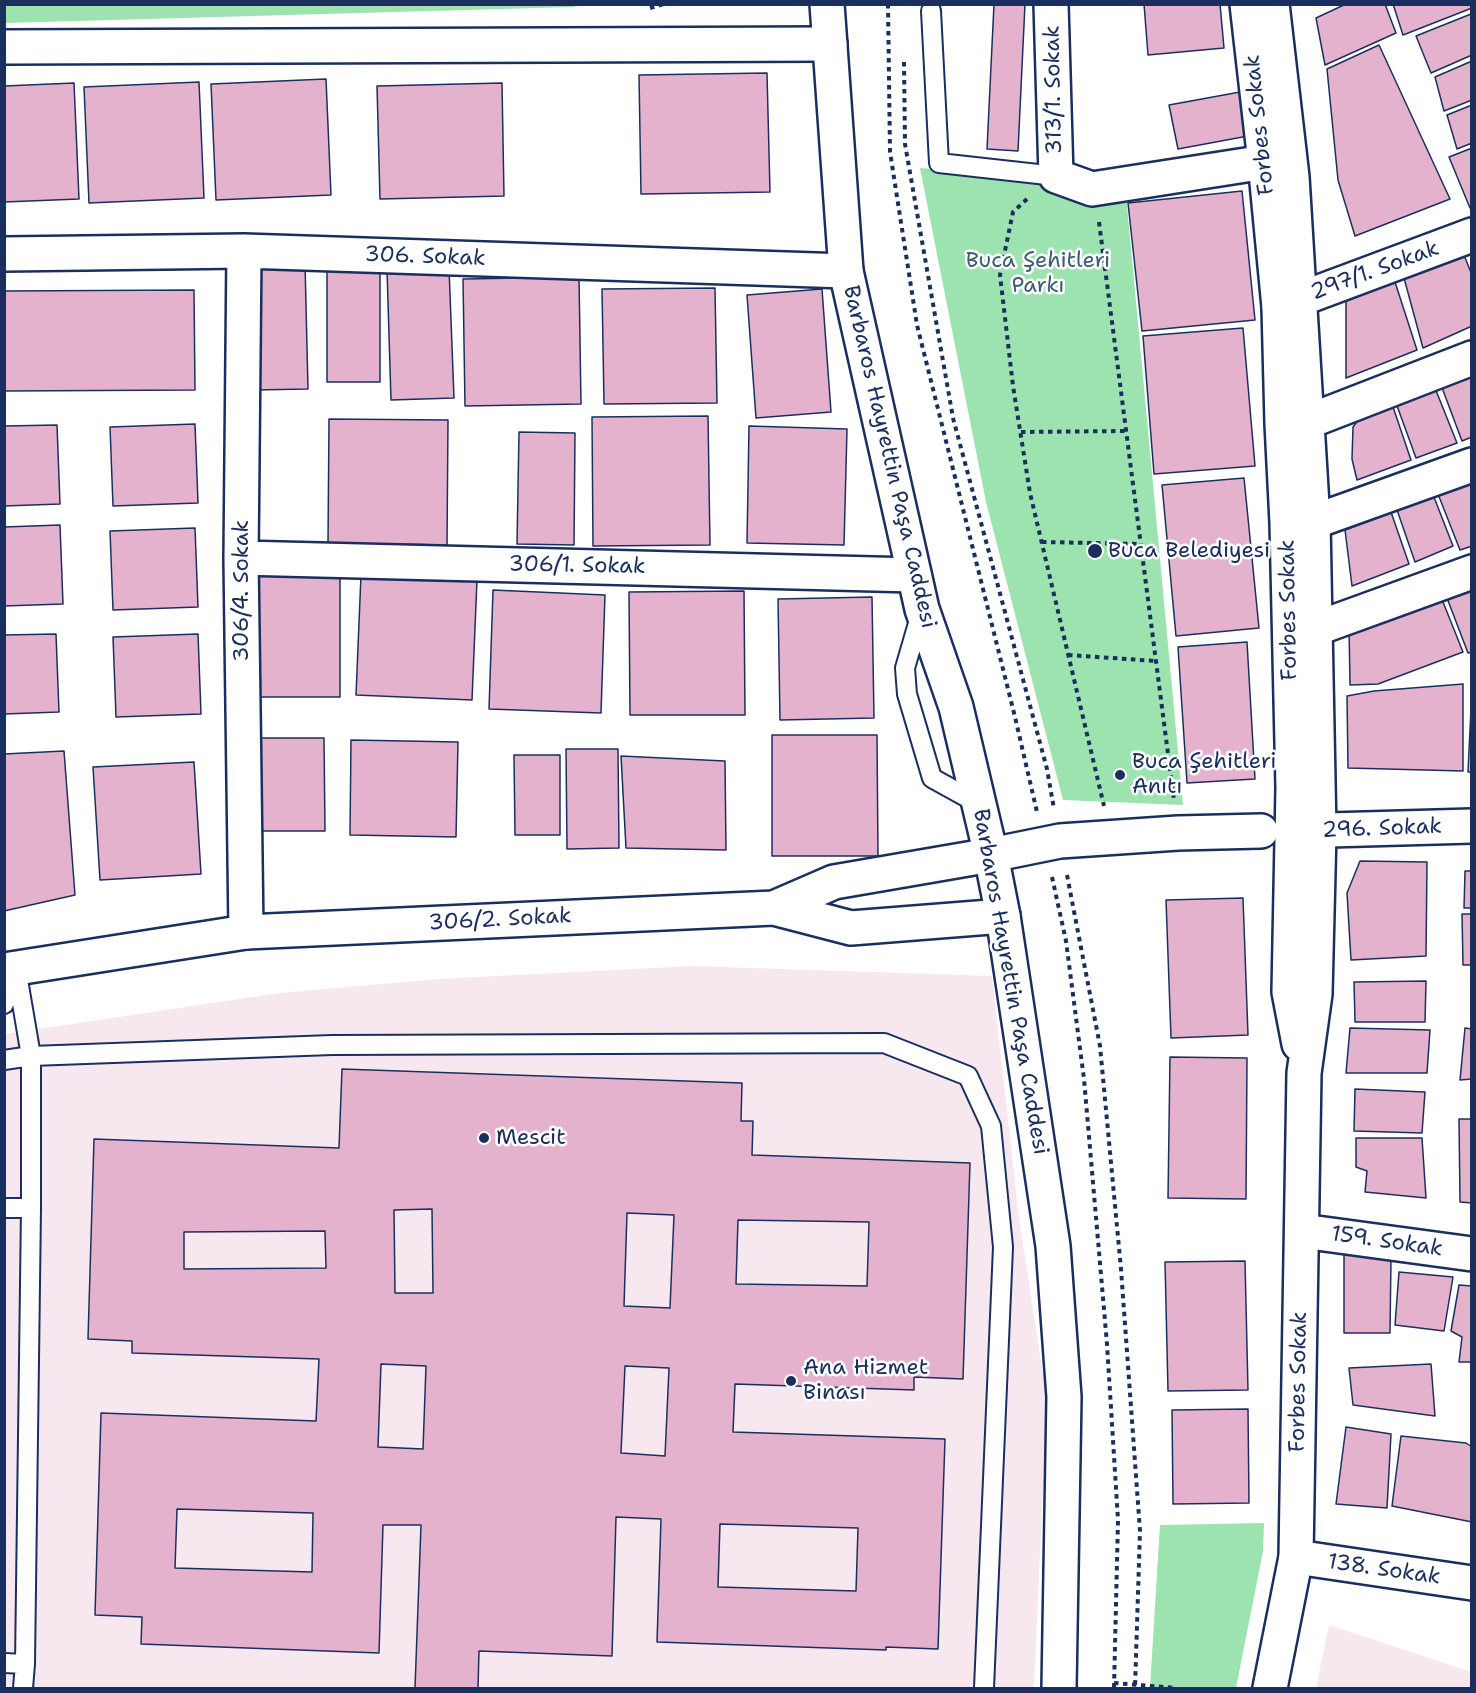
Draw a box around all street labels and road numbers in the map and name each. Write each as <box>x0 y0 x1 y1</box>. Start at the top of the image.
street label: 313/1. Sokak <box>1040 25 1068 155</box>
street label: Forbes Sokak <box>1240 53 1280 197</box>
street label: 297/1. Sokak <box>1307 236 1443 306</box>
street label: 306. Sokak <box>364 242 486 272</box>
street label: Barbaros Hayrettin Paşa Caddesi <box>837 283 941 631</box>
street label: 306/4. Sokak <box>229 520 255 662</box>
street label: Forbes Sokak <box>1275 539 1303 681</box>
street label: 306/1. Sokak <box>508 552 646 580</box>
street label: Barbaros Hayrettin Paşa Caddesi <box>967 807 1053 1157</box>
street label: 296. Sokak <box>1322 814 1442 844</box>
street label: 306/2. Sokak <box>428 903 572 937</box>
street label: 159. Sokak <box>1330 1221 1444 1263</box>
street label: Forbes Sokak <box>1285 1311 1313 1453</box>
street label: 138. Sokak <box>1326 1549 1442 1591</box>

